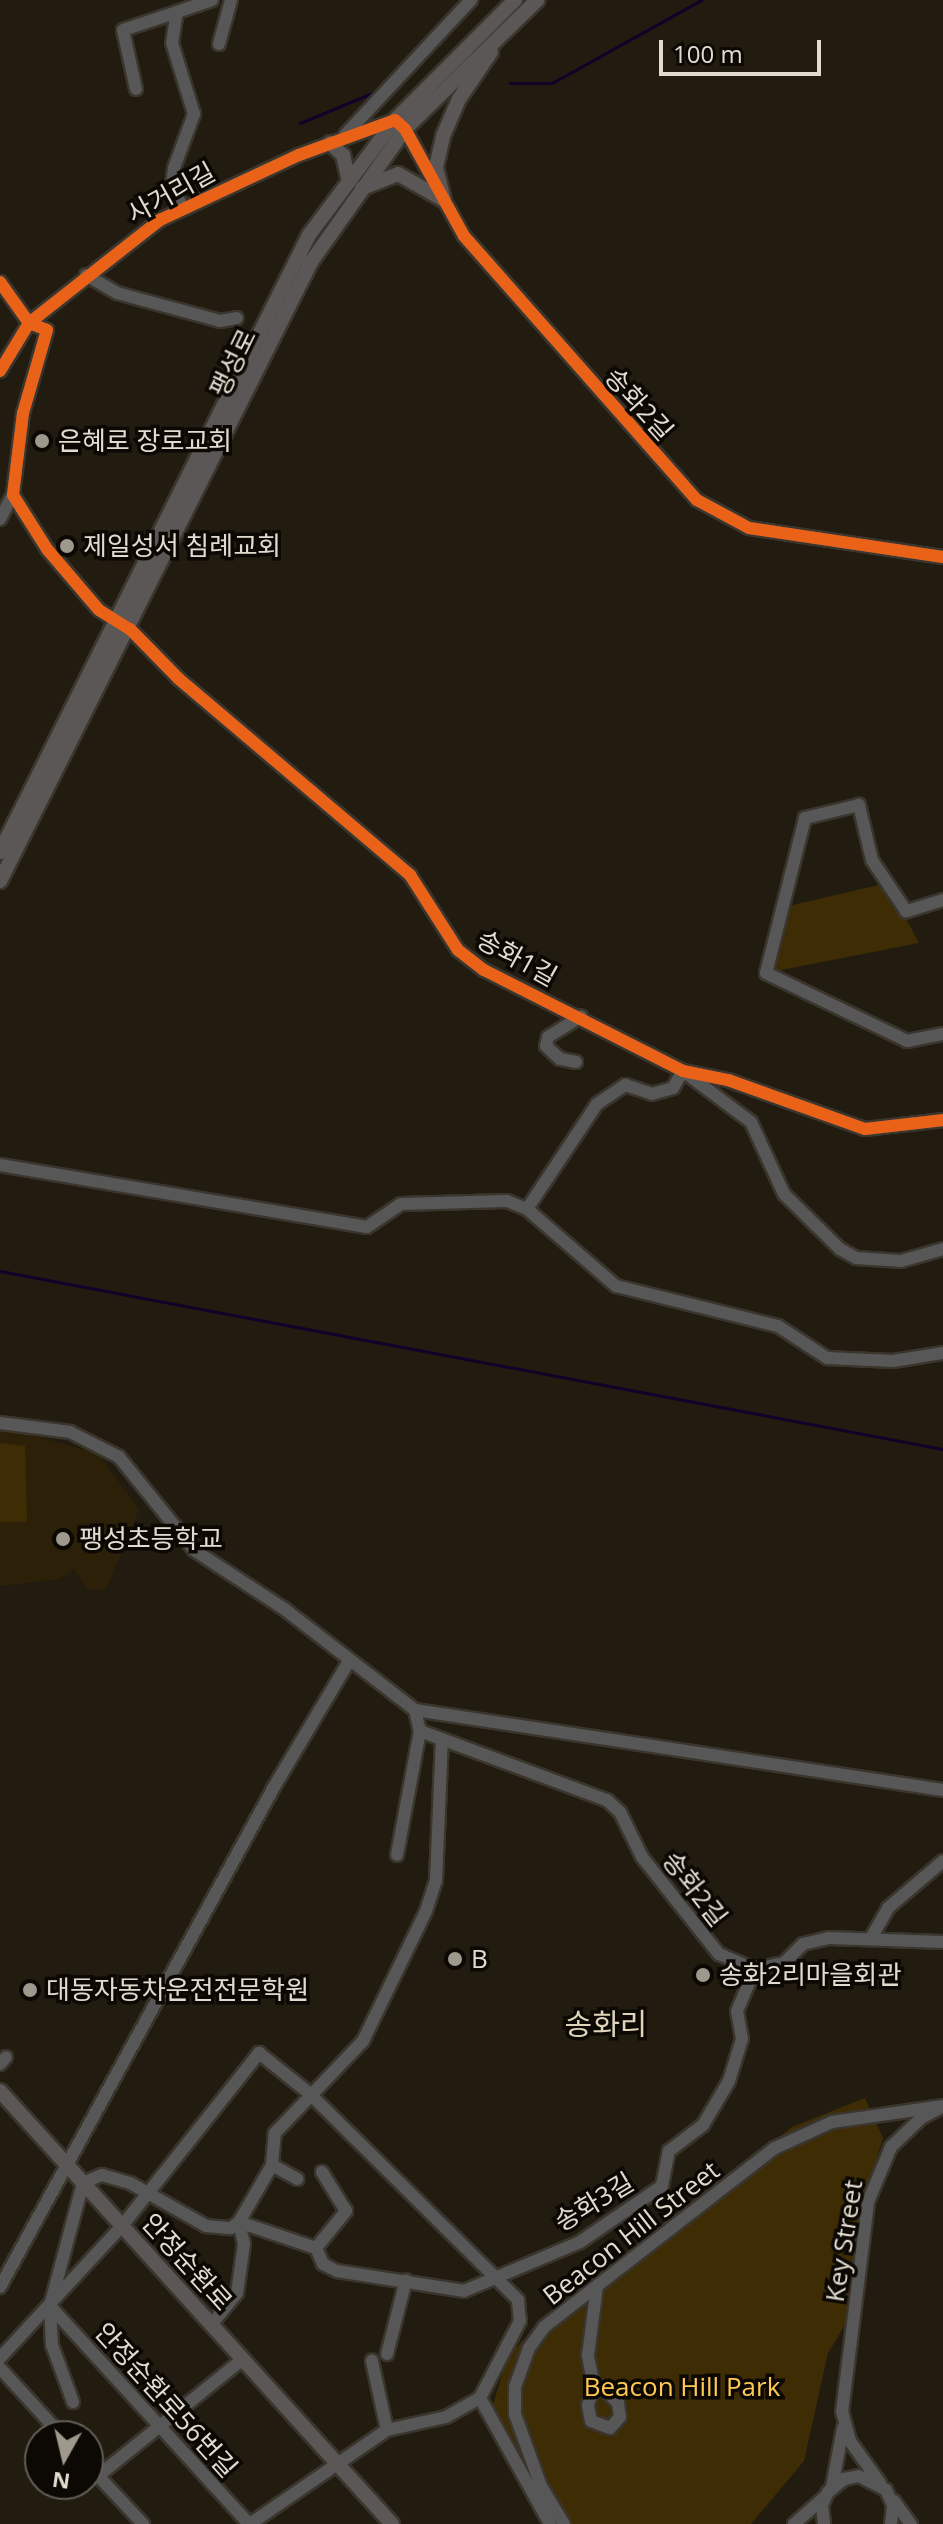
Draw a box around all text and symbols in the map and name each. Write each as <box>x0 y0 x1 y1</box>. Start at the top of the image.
scale bar <box>663 24 825 74</box>
text: 100 m <box>673 37 743 70</box>
street label: 사거리길 <box>122 156 220 230</box>
street label: 팽성로 <box>203 324 263 402</box>
street label: 송화2길 <box>598 361 680 447</box>
place label: 은혜로 장로교회 <box>58 425 232 457</box>
marker: 은혜로 장로교회 <box>33 432 51 450</box>
place label: 제일성서 침례교회 <box>83 530 281 562</box>
marker: 제일성서 침례교회 <box>58 537 76 555</box>
street label: 송화1길 <box>472 923 562 993</box>
place label: 팽성초등학교 <box>79 1523 223 1555</box>
marker: 팽성초등학교 <box>54 1530 72 1548</box>
street label: 송화2길 <box>656 1845 734 1933</box>
place label: B <box>471 1943 488 1975</box>
marker: B <box>446 1950 464 1968</box>
place label: 송화2리마을회관 <box>719 1959 901 1991</box>
marker: 송화2리마을회관 <box>694 1966 712 1984</box>
place label: 대동자동차운전전문학원 <box>46 1974 309 2006</box>
marker: 대동자동차운전전문학원 <box>21 1981 39 1999</box>
district label: 송화리 <box>565 2006 647 2042</box>
street label: Beacon Hill Street <box>537 2155 725 2311</box>
street label: 송화3길 <box>549 2166 639 2238</box>
street label: Key Street <box>819 2178 869 2304</box>
street label: 안정순환로 <box>135 2207 239 2317</box>
street label: 안정순환로56번길 <box>88 2316 244 2484</box>
park label: Beacon Hill Park <box>584 2371 780 2403</box>
north arrow <box>24 2420 104 2500</box>
text: N <box>50 2466 72 2498</box>

